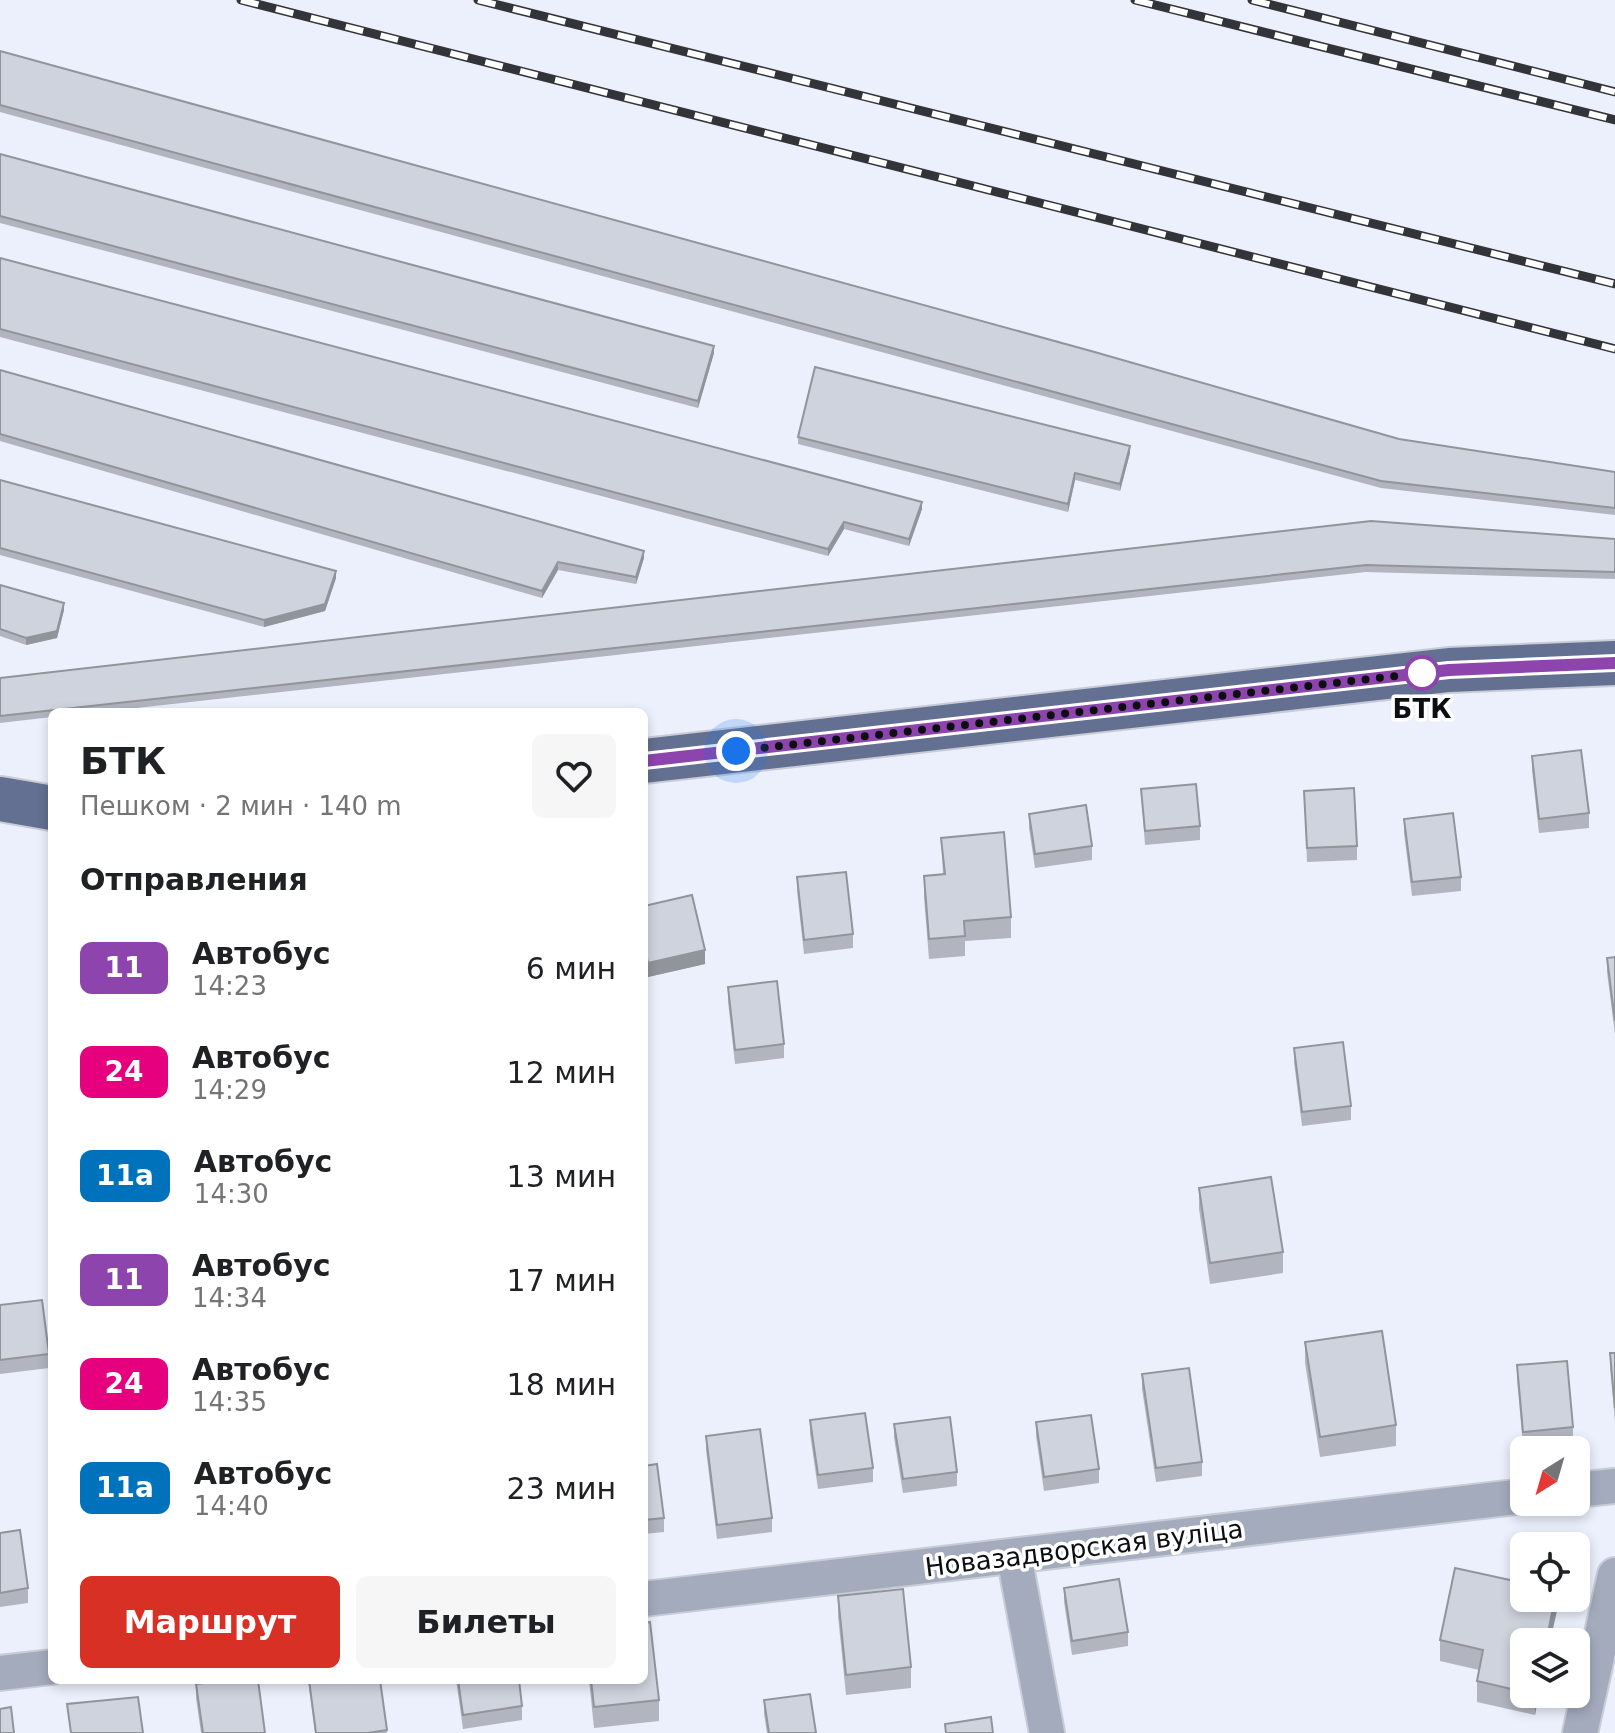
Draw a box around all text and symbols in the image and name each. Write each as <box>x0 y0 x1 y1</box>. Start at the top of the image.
marker: БТК <box>1405 656 1439 690</box>
place label: БТК <box>1393 694 1451 724</box>
your location <box>716 731 756 771</box>
button: heart <box>532 734 616 818</box>
text: БТК <box>80 739 166 783</box>
text: Пешком · 2 мин · 140 m <box>80 791 402 821</box>
text: Отправления <box>80 862 308 897</box>
text: Автобус <box>192 936 331 971</box>
text: 11 <box>105 951 143 984</box>
text: 6 мин <box>526 951 616 986</box>
text: 14:23 <box>192 971 267 1001</box>
text: Автобус <box>192 1040 331 1075</box>
text: 24 <box>105 1055 143 1088</box>
text: 12 мин <box>507 1055 616 1090</box>
text: 14:29 <box>192 1075 267 1105</box>
text: Автобус <box>194 1144 332 1179</box>
text: 11а <box>96 1159 154 1192</box>
text: 13 мин <box>507 1159 616 1194</box>
text: 14:30 <box>194 1179 269 1209</box>
text: Автобус <box>192 1248 331 1283</box>
text: 11 <box>105 1263 143 1296</box>
text: 17 мин <box>507 1263 616 1298</box>
text: 14:34 <box>192 1283 267 1313</box>
text: Автобус <box>192 1352 331 1387</box>
text: 24 <box>105 1367 143 1400</box>
text: 18 мин <box>507 1367 616 1402</box>
text: 14:35 <box>192 1387 267 1417</box>
north arrow <box>1510 1436 1590 1516</box>
map controls <box>1510 1436 1590 1708</box>
text: Автобус <box>194 1456 332 1491</box>
text: 11а <box>96 1471 154 1504</box>
text: 23 мин <box>507 1471 616 1506</box>
text: 14:40 <box>194 1491 269 1521</box>
street label: Новазадворская вуліца <box>923 1514 1245 1582</box>
button: locate <box>1510 1532 1590 1612</box>
button: Маршрут <box>80 1576 340 1668</box>
button: Билеты <box>356 1576 616 1668</box>
button: layers <box>1510 1628 1590 1708</box>

